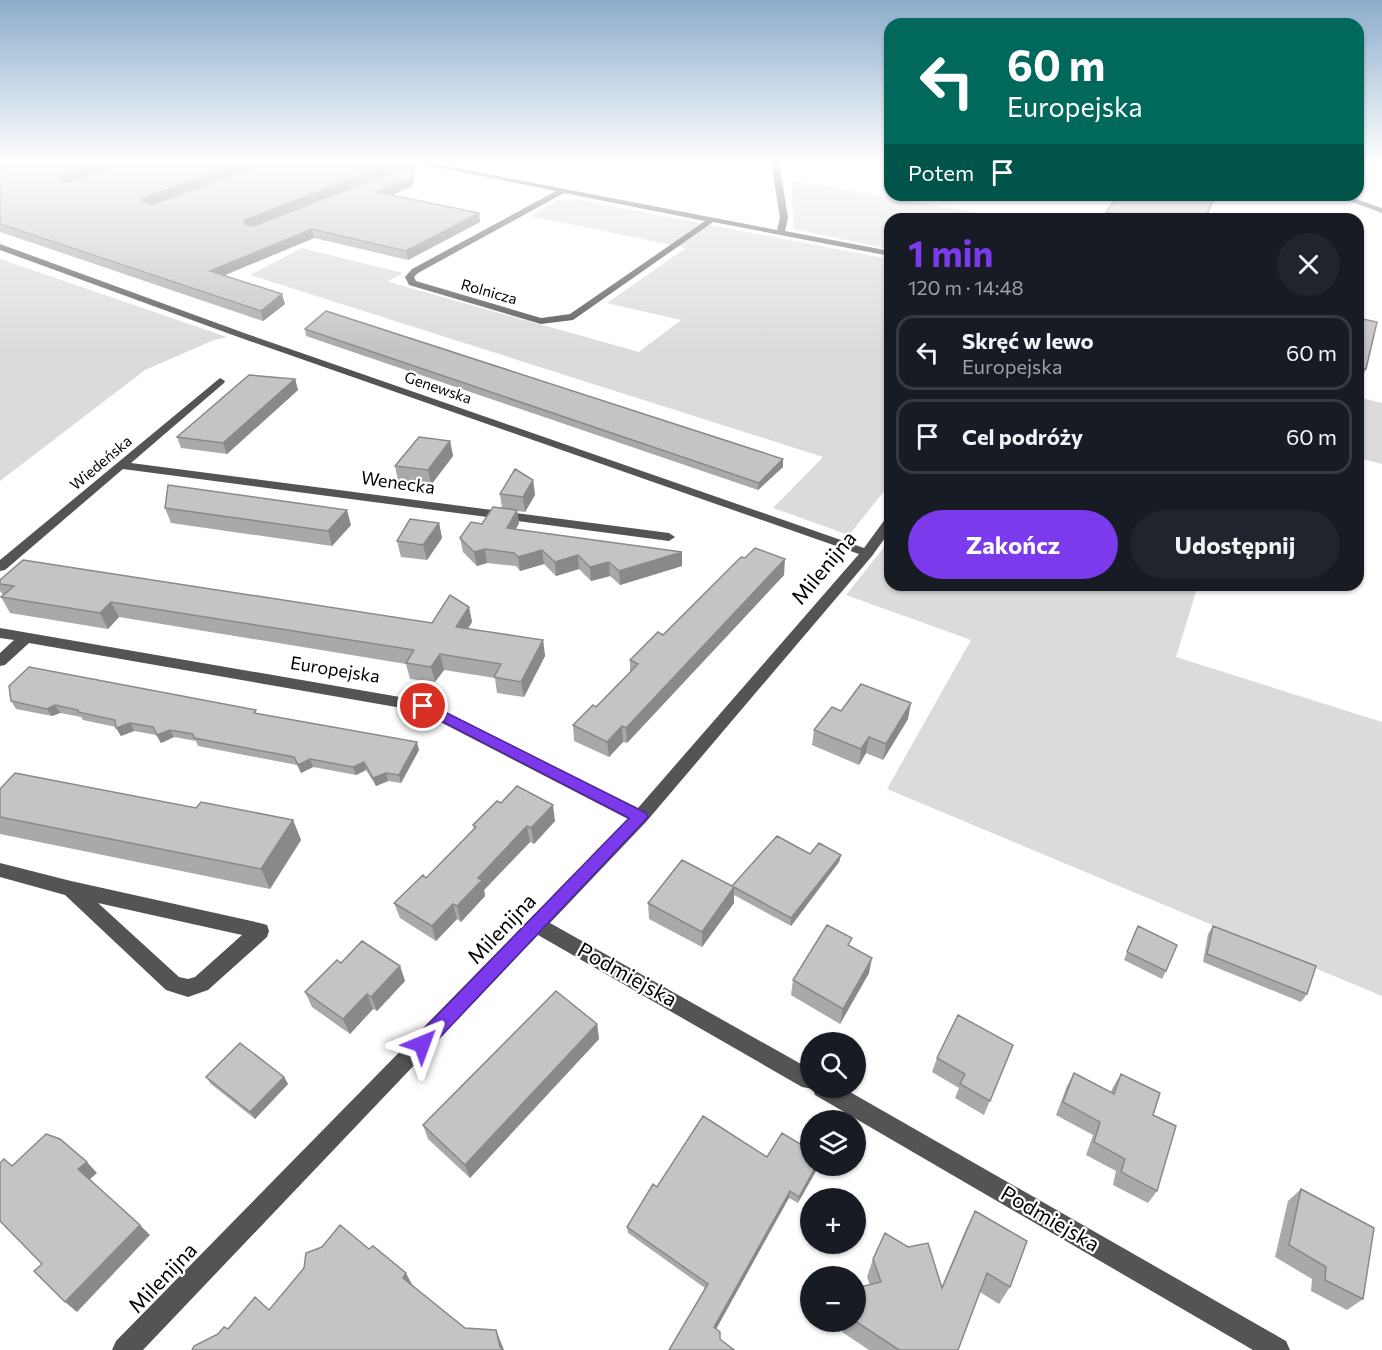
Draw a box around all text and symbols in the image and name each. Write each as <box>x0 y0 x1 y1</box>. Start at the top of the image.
text: 60 m <box>1007 38 1106 90</box>
icon: left <box>908 42 986 120</box>
text: Europejska <box>1007 90 1143 123</box>
icon: arrive <box>986 156 1019 189</box>
text: Potem <box>908 159 974 186</box>
text: 1 min <box>908 230 993 274</box>
button: close <box>1277 233 1340 296</box>
street label: Rolnicza <box>459 274 519 308</box>
text: 120 m · 14:48 <box>908 275 1024 299</box>
text: Skręć w lewo <box>962 327 1094 354</box>
icon: left <box>911 336 944 369</box>
text: 60 m <box>1286 339 1337 366</box>
text: Europejska <box>962 354 1063 378</box>
street label: Genewska <box>402 367 474 407</box>
icon: arrive <box>911 420 944 453</box>
text: Cel podróży <box>962 423 1083 450</box>
text: 60 m <box>1286 423 1337 450</box>
street label: Wiedeńska <box>66 431 135 493</box>
street label: Wenecka <box>360 466 437 498</box>
button: Zakończ <box>908 510 1118 579</box>
button: Udostępnij <box>1130 510 1340 579</box>
street label: Milenijna <box>785 525 861 609</box>
street label: Europejska <box>289 651 382 687</box>
pin <box>397 680 448 731</box>
icon: arrive <box>406 689 439 722</box>
street label: Milenijna <box>461 888 540 968</box>
street label: Podmiejska <box>574 936 682 1011</box>
position arrow <box>390 1012 454 1076</box>
map controls <box>800 1032 866 1332</box>
button: search <box>800 1032 866 1098</box>
button: layers <box>800 1110 866 1176</box>
street label: Podmiejska <box>997 1179 1104 1256</box>
button: + <box>800 1188 866 1254</box>
street label: Milenijna <box>122 1237 201 1317</box>
button: − <box>800 1266 866 1332</box>

